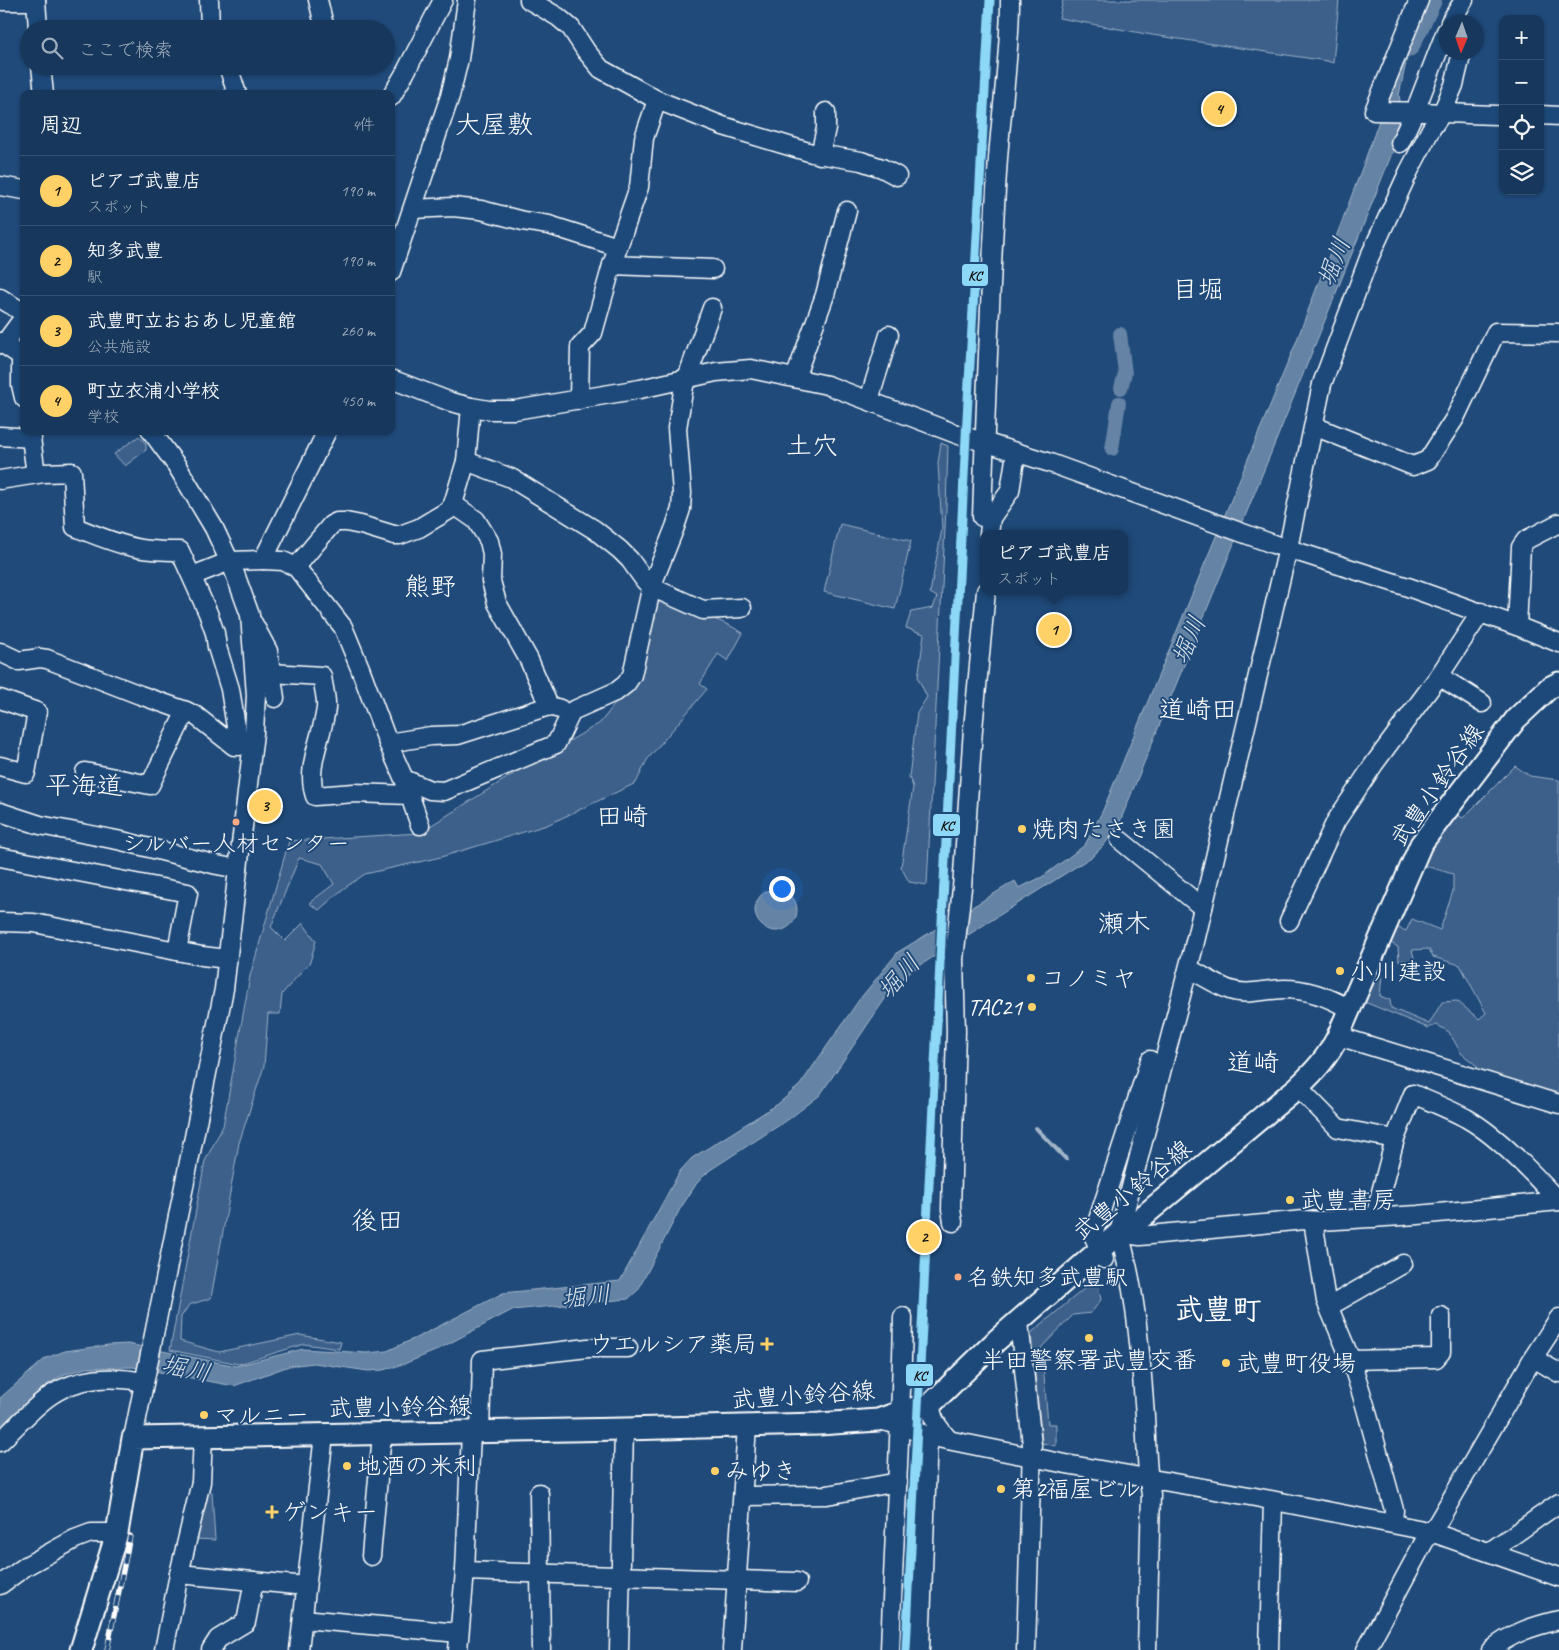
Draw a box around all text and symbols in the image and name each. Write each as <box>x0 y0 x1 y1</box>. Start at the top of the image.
north arrow <box>1439 15 1484 60</box>
map controls <box>1499 15 1544 195</box>
button: + <box>1499 15 1544 60</box>
search box <box>20 20 395 75</box>
icon: search <box>38 34 66 62</box>
text: ここで検索 <box>78 38 173 62</box>
button: − <box>1499 60 1544 105</box>
pin: 4 <box>1203 90 1235 128</box>
button: locate <box>1499 105 1544 150</box>
district label: 大屋敷 <box>455 108 533 141</box>
text: 周辺 <box>40 112 82 138</box>
text: 4件 <box>352 115 375 135</box>
button: layers <box>1499 150 1544 195</box>
text: ピアゴ武豊店 <box>87 169 201 193</box>
text: 1 <box>52 181 60 201</box>
text: 190 m <box>341 181 375 201</box>
text: スポット <box>87 197 151 217</box>
water label: 堀川 <box>1310 233 1358 291</box>
text: 知多武豊 <box>87 239 163 263</box>
text: 2 <box>52 251 60 271</box>
text: 190 m <box>341 251 375 271</box>
line badge: KC <box>961 263 989 287</box>
text: 駅 <box>87 267 103 287</box>
text: KC <box>968 267 984 284</box>
district label: 目堀 <box>1172 273 1224 306</box>
text: 武豊町立おおあし児童館 <box>87 309 296 333</box>
text: 3 <box>52 321 60 341</box>
text: 260 m <box>341 321 375 341</box>
text: 公共施設 <box>87 337 151 357</box>
text: 町立衣浦小学校 <box>87 379 220 403</box>
text: 4 <box>52 391 60 411</box>
text: 450 m <box>341 391 375 411</box>
text: 学校 <box>87 407 119 427</box>
district label: 土穴 <box>786 429 838 462</box>
popup <box>980 530 1128 595</box>
text: ピアゴ武豊店 <box>997 541 1111 565</box>
text: スポット <box>997 569 1061 589</box>
district label: 熊野 <box>404 570 456 603</box>
pin: 1 <box>1038 611 1070 649</box>
water label: 堀川 <box>1165 611 1213 669</box>
district label: 道崎田 <box>1159 693 1237 726</box>
street label: 武豊小鈴谷線 <box>1383 717 1491 853</box>
district label: 平海道 <box>45 769 123 802</box>
pin: 3 <box>249 787 281 825</box>
district label: 田崎 <box>596 800 648 833</box>
line badge: KC <box>932 813 961 837</box>
place label: 焼肉たさき園 <box>1032 814 1176 844</box>
marker: シルバー人材センター <box>231 817 241 827</box>
text: KC <box>940 817 956 834</box>
marker: 焼肉たさき園 <box>1016 823 1028 835</box>
place label: シルバー人材センター <box>122 829 350 858</box>
your location <box>769 876 795 902</box>
district label: 瀬木 <box>1098 907 1150 940</box>
water label: 堀川 <box>870 948 928 1006</box>
place label: 小川建設 <box>1350 956 1446 986</box>
place label: コノミヤ <box>1041 963 1137 993</box>
marker: 小川建設 <box>1334 965 1346 977</box>
marker: コノミヤ <box>1025 972 1037 984</box>
place label: TAC21 <box>967 992 1023 1022</box>
marker: TAC21 <box>1026 1001 1038 1013</box>
district label: 道崎 <box>1227 1046 1279 1079</box>
street label: 武豊小鈴谷線 <box>1067 1133 1197 1247</box>
place label: 武豊書房 <box>1300 1185 1396 1215</box>
marker: 武豊書房 <box>1284 1194 1296 1206</box>
district label: 後田 <box>351 1204 403 1237</box>
pin: 2 <box>908 1218 940 1256</box>
place label: 名鉄知多武豊駅 <box>967 1263 1128 1292</box>
marker: 名鉄知多武豊駅 <box>953 1272 963 1282</box>
water label: 堀川 <box>559 1278 613 1316</box>
district label: 武豊町 <box>1174 1291 1262 1328</box>
place label: ウエルシア薬局 <box>589 1329 757 1359</box>
marker: 半田警察署武豊交番 <box>1083 1332 1095 1344</box>
marker: ウエルシア薬局 <box>761 1338 773 1350</box>
place label: 半田警察署武豊交番 <box>981 1345 1197 1375</box>
water label: 堀川 <box>158 1348 214 1390</box>
place label: 武豊町役場 <box>1236 1348 1356 1378</box>
marker: 武豊町役場 <box>1220 1357 1232 1369</box>
line badge: KC <box>905 1363 934 1387</box>
text: KC <box>913 1367 929 1384</box>
street label: 武豊小鈴谷線 <box>730 1375 876 1415</box>
street label: 武豊小鈴谷線 <box>328 1391 472 1423</box>
place label: マルニー <box>214 1400 309 1430</box>
marker: マルニー <box>198 1409 210 1421</box>
place label: 地酒の米利 <box>357 1451 477 1481</box>
place label: みゆき <box>725 1456 797 1486</box>
marker: 地酒の米利 <box>341 1460 353 1472</box>
marker: みゆき <box>709 1465 721 1477</box>
place label: 第2福屋ビル <box>1011 1474 1141 1504</box>
marker: 第2福屋ビル <box>995 1483 1007 1495</box>
place label: ゲンキー <box>282 1497 378 1527</box>
marker: ゲンキー <box>266 1506 278 1518</box>

